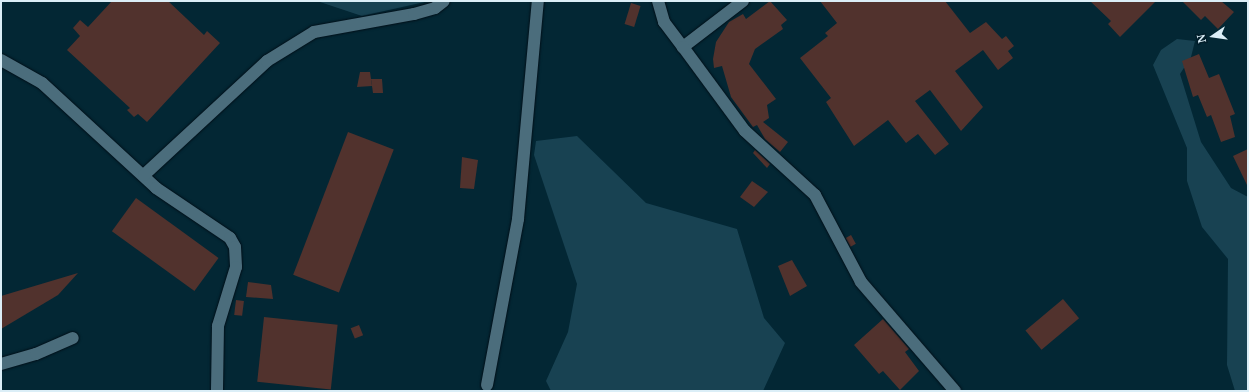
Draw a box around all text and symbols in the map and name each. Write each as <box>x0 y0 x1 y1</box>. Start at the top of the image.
north arrow <box>1193 16 1233 56</box>
text: N <box>1193 33 1209 45</box>

